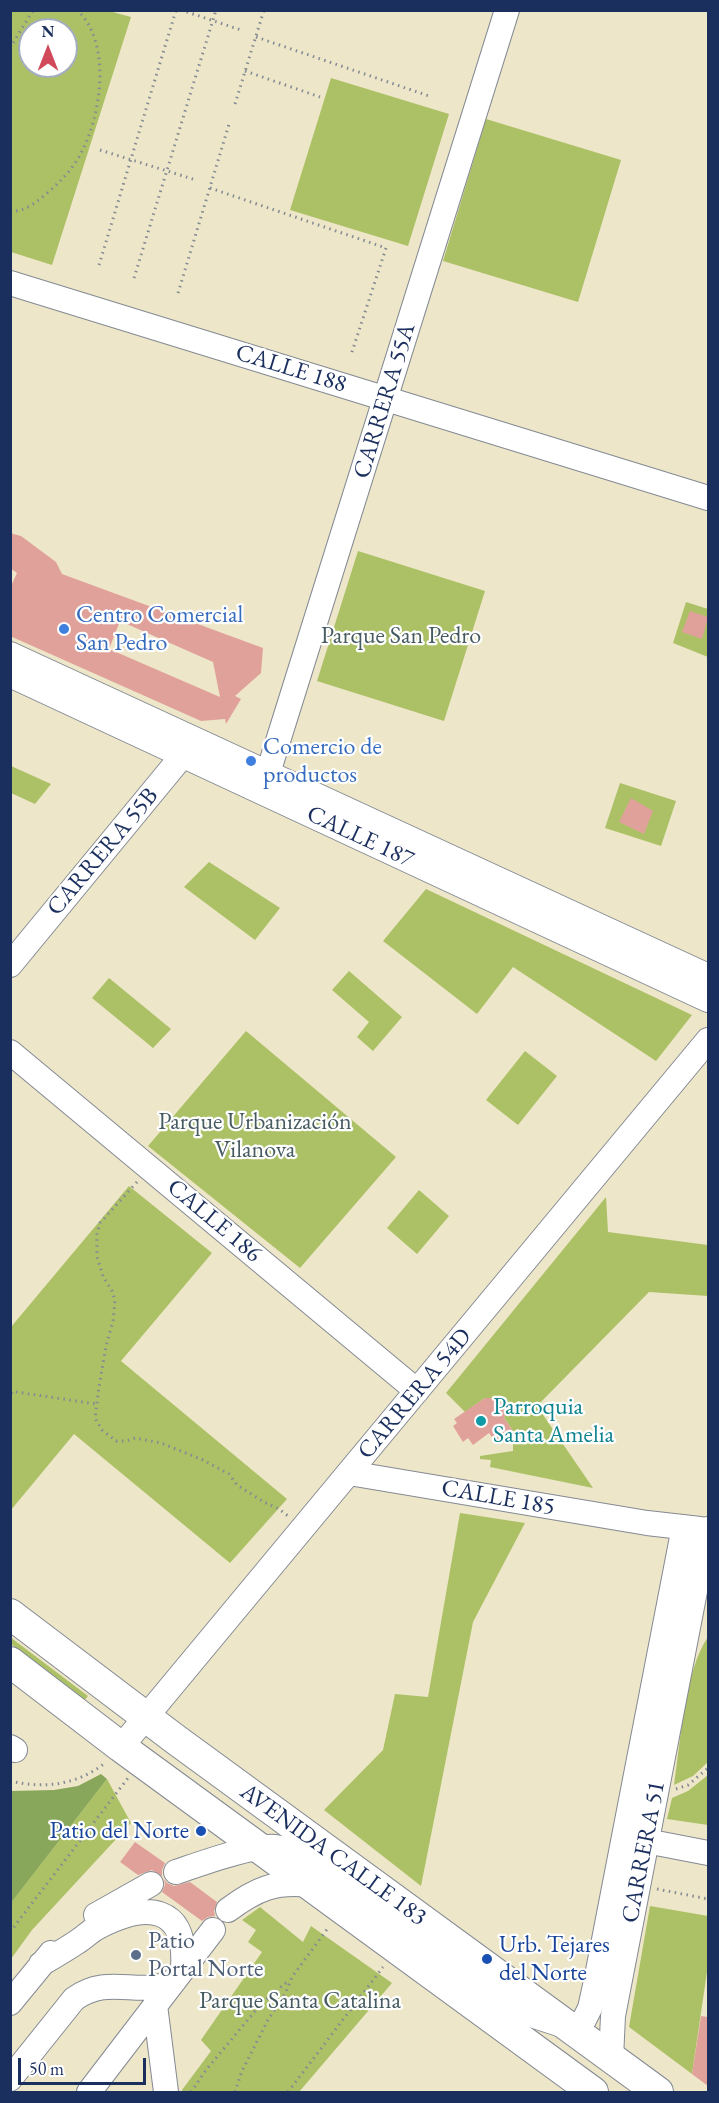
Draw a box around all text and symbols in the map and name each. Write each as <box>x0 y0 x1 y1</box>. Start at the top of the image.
north arrow <box>18 18 78 78</box>
text: N <box>42 21 54 42</box>
street label: CARRERA 55A <box>348 320 422 482</box>
street label: CALLE 188 <box>232 338 350 400</box>
place label: Centro Comercial San Pedro <box>76 601 243 657</box>
marker: Centro Comercial San Pedro <box>57 622 71 636</box>
park label: Parque San Pedro <box>321 622 481 650</box>
place label: Comercio de productos <box>263 733 382 789</box>
marker: Comercio de productos <box>244 754 258 768</box>
street label: CARRERA 55B <box>41 782 165 922</box>
street label: CALLE 187 <box>302 800 418 874</box>
park label: Parque Urbanización Vilanova <box>158 1108 352 1164</box>
street label: CALLE 186 <box>161 1173 267 1269</box>
street label: CARRERA 54D <box>352 1323 478 1465</box>
place label: Parroquia Santa Amelia <box>493 1393 614 1449</box>
marker: Parroquia Santa Amelia <box>474 1414 488 1428</box>
street label: CALLE 185 <box>439 1474 557 1522</box>
street label: AVENIDA CALLE 183 <box>234 1778 432 1932</box>
street label: CARRERA 51 <box>616 1779 672 1925</box>
place label: Patio del Norte <box>49 1817 189 1845</box>
marker: Patio del Norte <box>194 1824 208 1838</box>
place label: Patio Portal Norte <box>148 1927 263 1983</box>
place label: Urb. Tejares del Norte <box>499 1931 610 1987</box>
marker: Patio Portal Norte <box>129 1948 143 1962</box>
marker: Urb. Tejares del Norte <box>480 1952 494 1966</box>
park label: Parque Santa Catalina <box>199 1987 401 2015</box>
scale bar <box>21 2046 148 2084</box>
text: 50 m <box>29 2057 64 2080</box>

